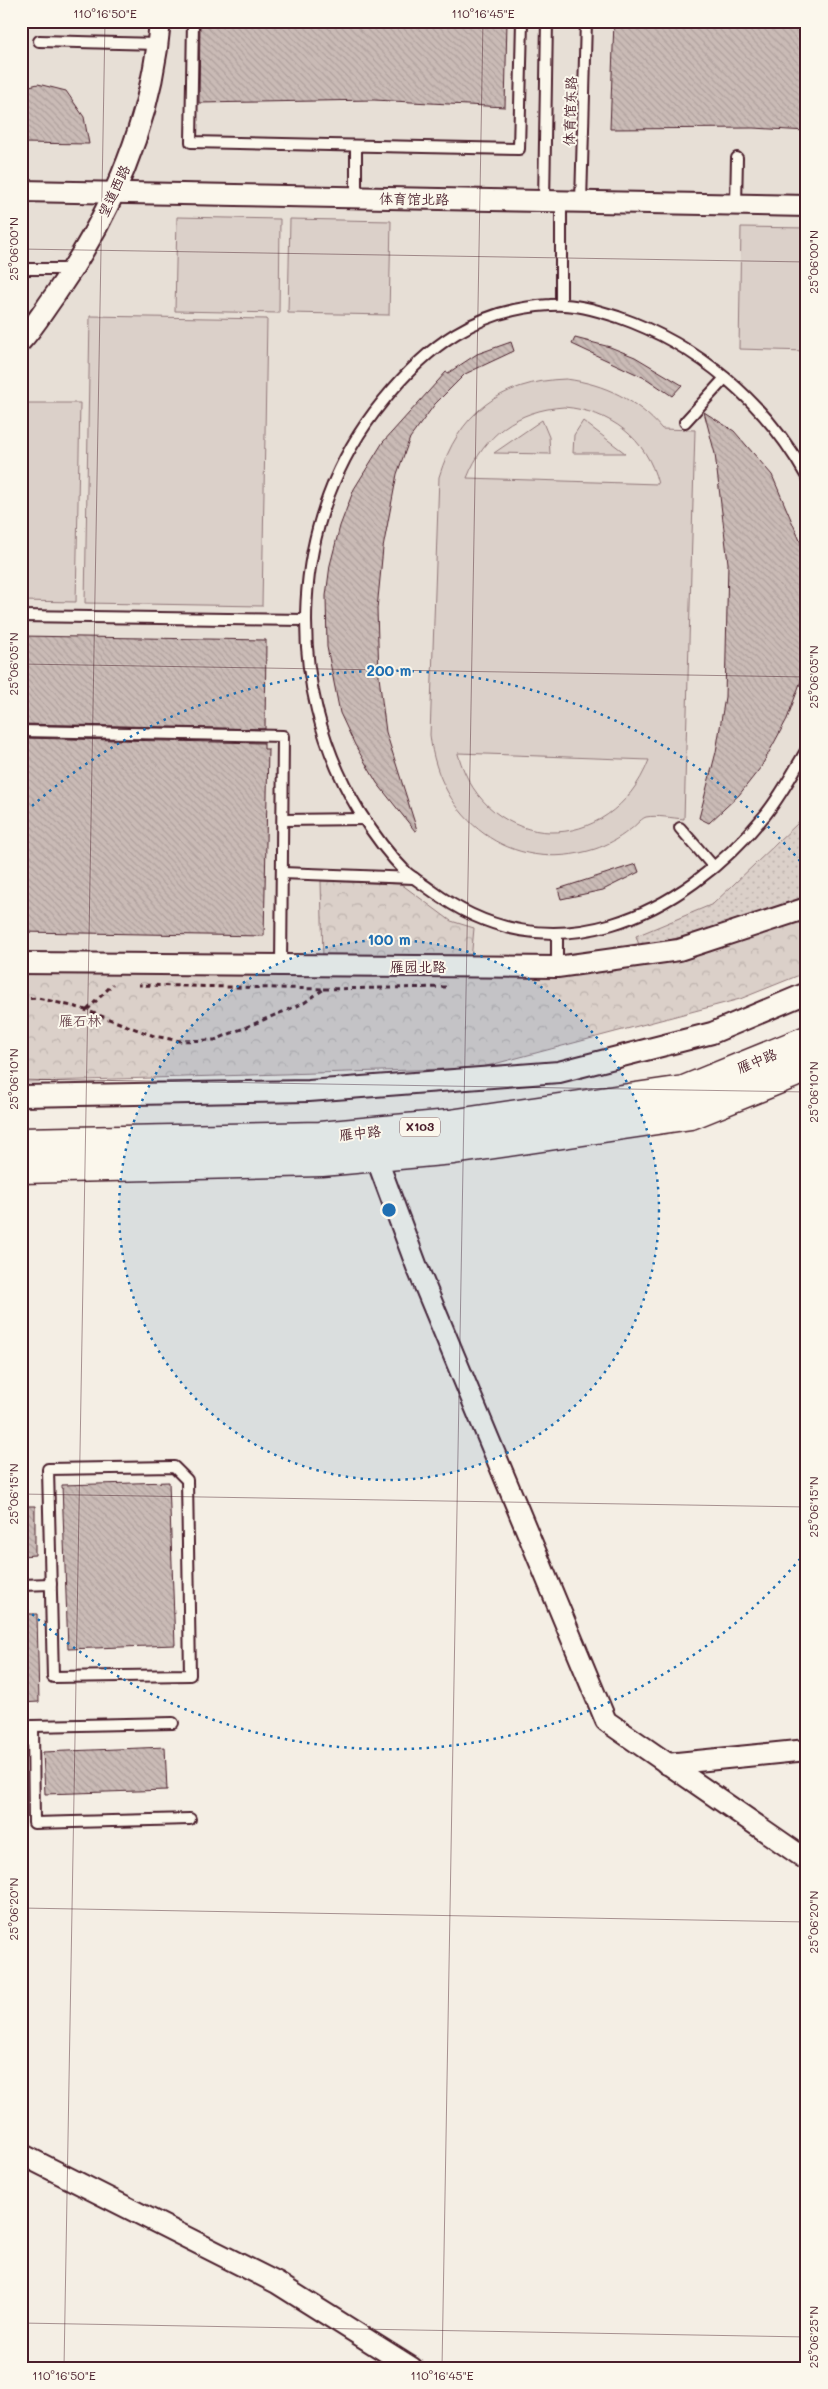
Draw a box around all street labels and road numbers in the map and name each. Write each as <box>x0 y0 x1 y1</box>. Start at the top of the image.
street label: 体育馆东路 <box>559 76 580 146</box>
street label: 望道西路 <box>93 161 134 220</box>
street label: 体育馆北路 <box>379 188 449 209</box>
street label: 雁园北路 <box>390 957 446 976</box>
street label: 雁中路 <box>734 1044 780 1077</box>
road number: X103 <box>400 1118 440 1136</box>
street label: 雁中路 <box>338 1121 382 1144</box>

